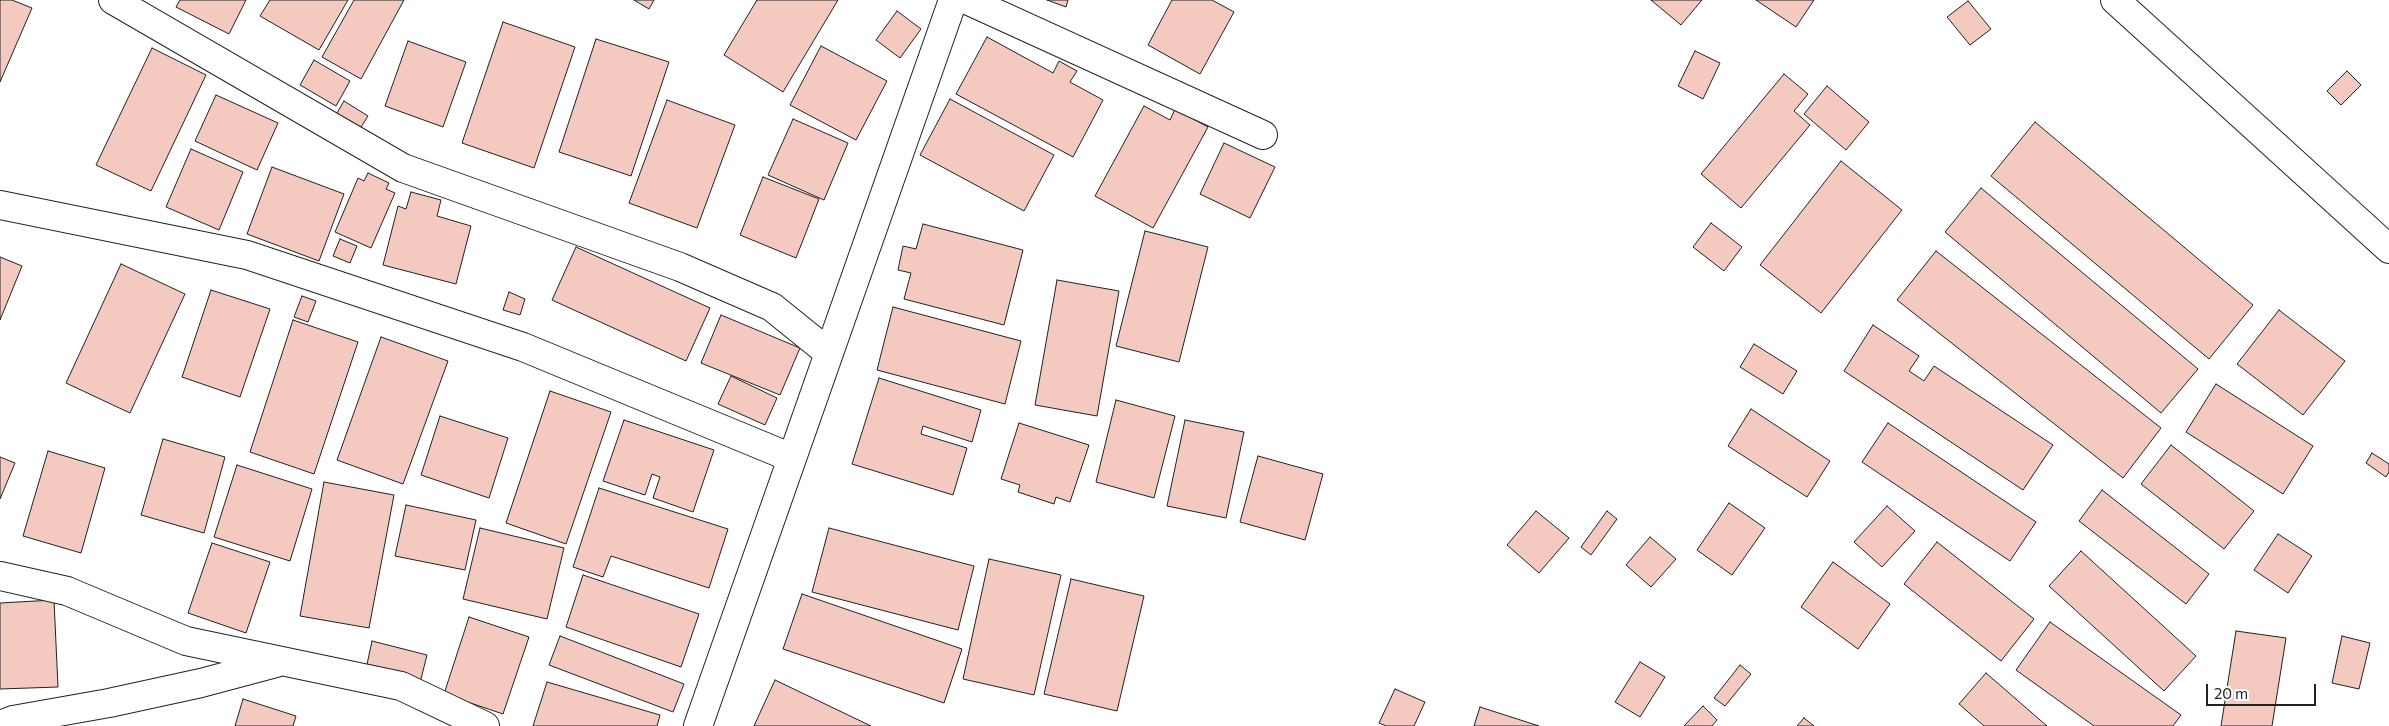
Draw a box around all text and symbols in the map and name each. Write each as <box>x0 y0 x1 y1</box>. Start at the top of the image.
scale bar <box>2209 674 2319 706</box>
text: 20 m <box>2214 684 2248 702</box>

